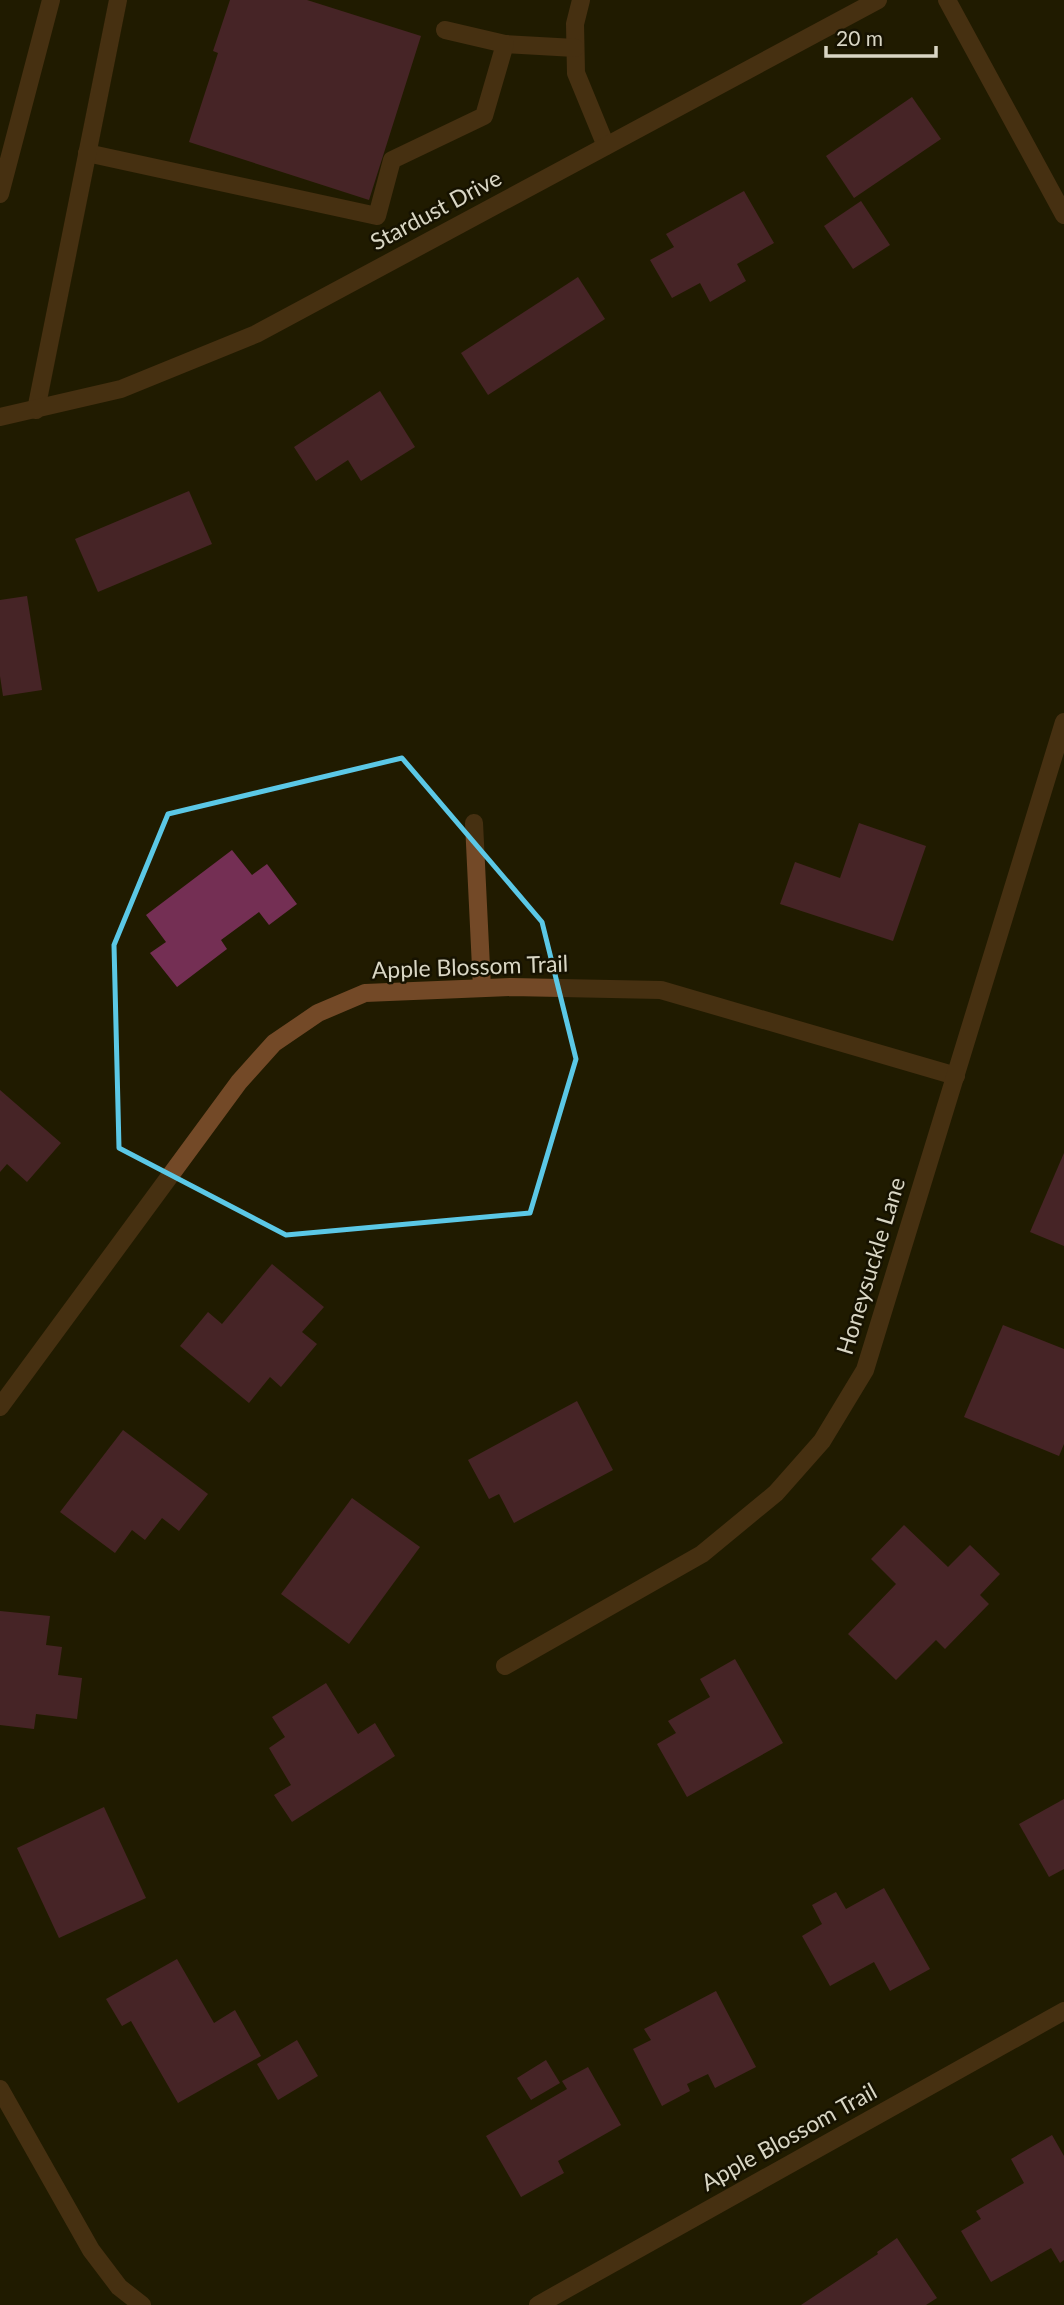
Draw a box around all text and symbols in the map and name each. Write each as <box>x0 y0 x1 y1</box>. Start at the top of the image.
scale bar <box>826 14 936 58</box>
text: 20 m <box>836 25 883 50</box>
street label: Stardust Drive <box>365 163 506 255</box>
street label: Apple Blossom Trail <box>371 949 569 983</box>
street label: Honeysuckle Lane <box>830 1174 910 1358</box>
street label: Apple Blossom Trail <box>696 2076 881 2196</box>

